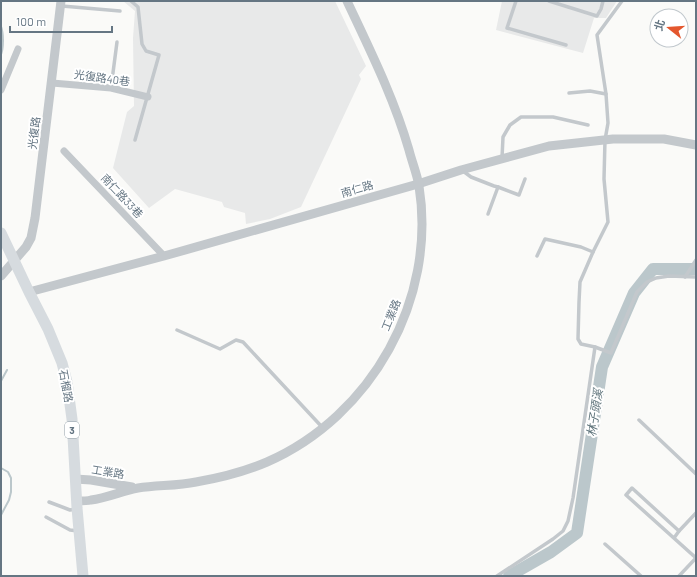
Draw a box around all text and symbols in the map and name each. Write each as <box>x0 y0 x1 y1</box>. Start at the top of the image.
scale bar <box>10 8 112 34</box>
north arrow <box>649 8 689 48</box>
text: 100 m <box>16 14 46 28</box>
text: 北 <box>651 18 667 32</box>
street label: 光復路40巷 <box>73 67 131 88</box>
street label: 光復路 <box>25 116 42 150</box>
street label: 南仁路33巷 <box>99 171 146 220</box>
street label: 南仁路 <box>339 178 375 199</box>
street label: 工業路 <box>378 297 403 333</box>
street label: 石榴路 <box>57 368 76 403</box>
water label: 林子頭溪 <box>583 386 605 438</box>
road number: 3 <box>65 422 79 438</box>
street label: 工業路 <box>91 463 125 481</box>

